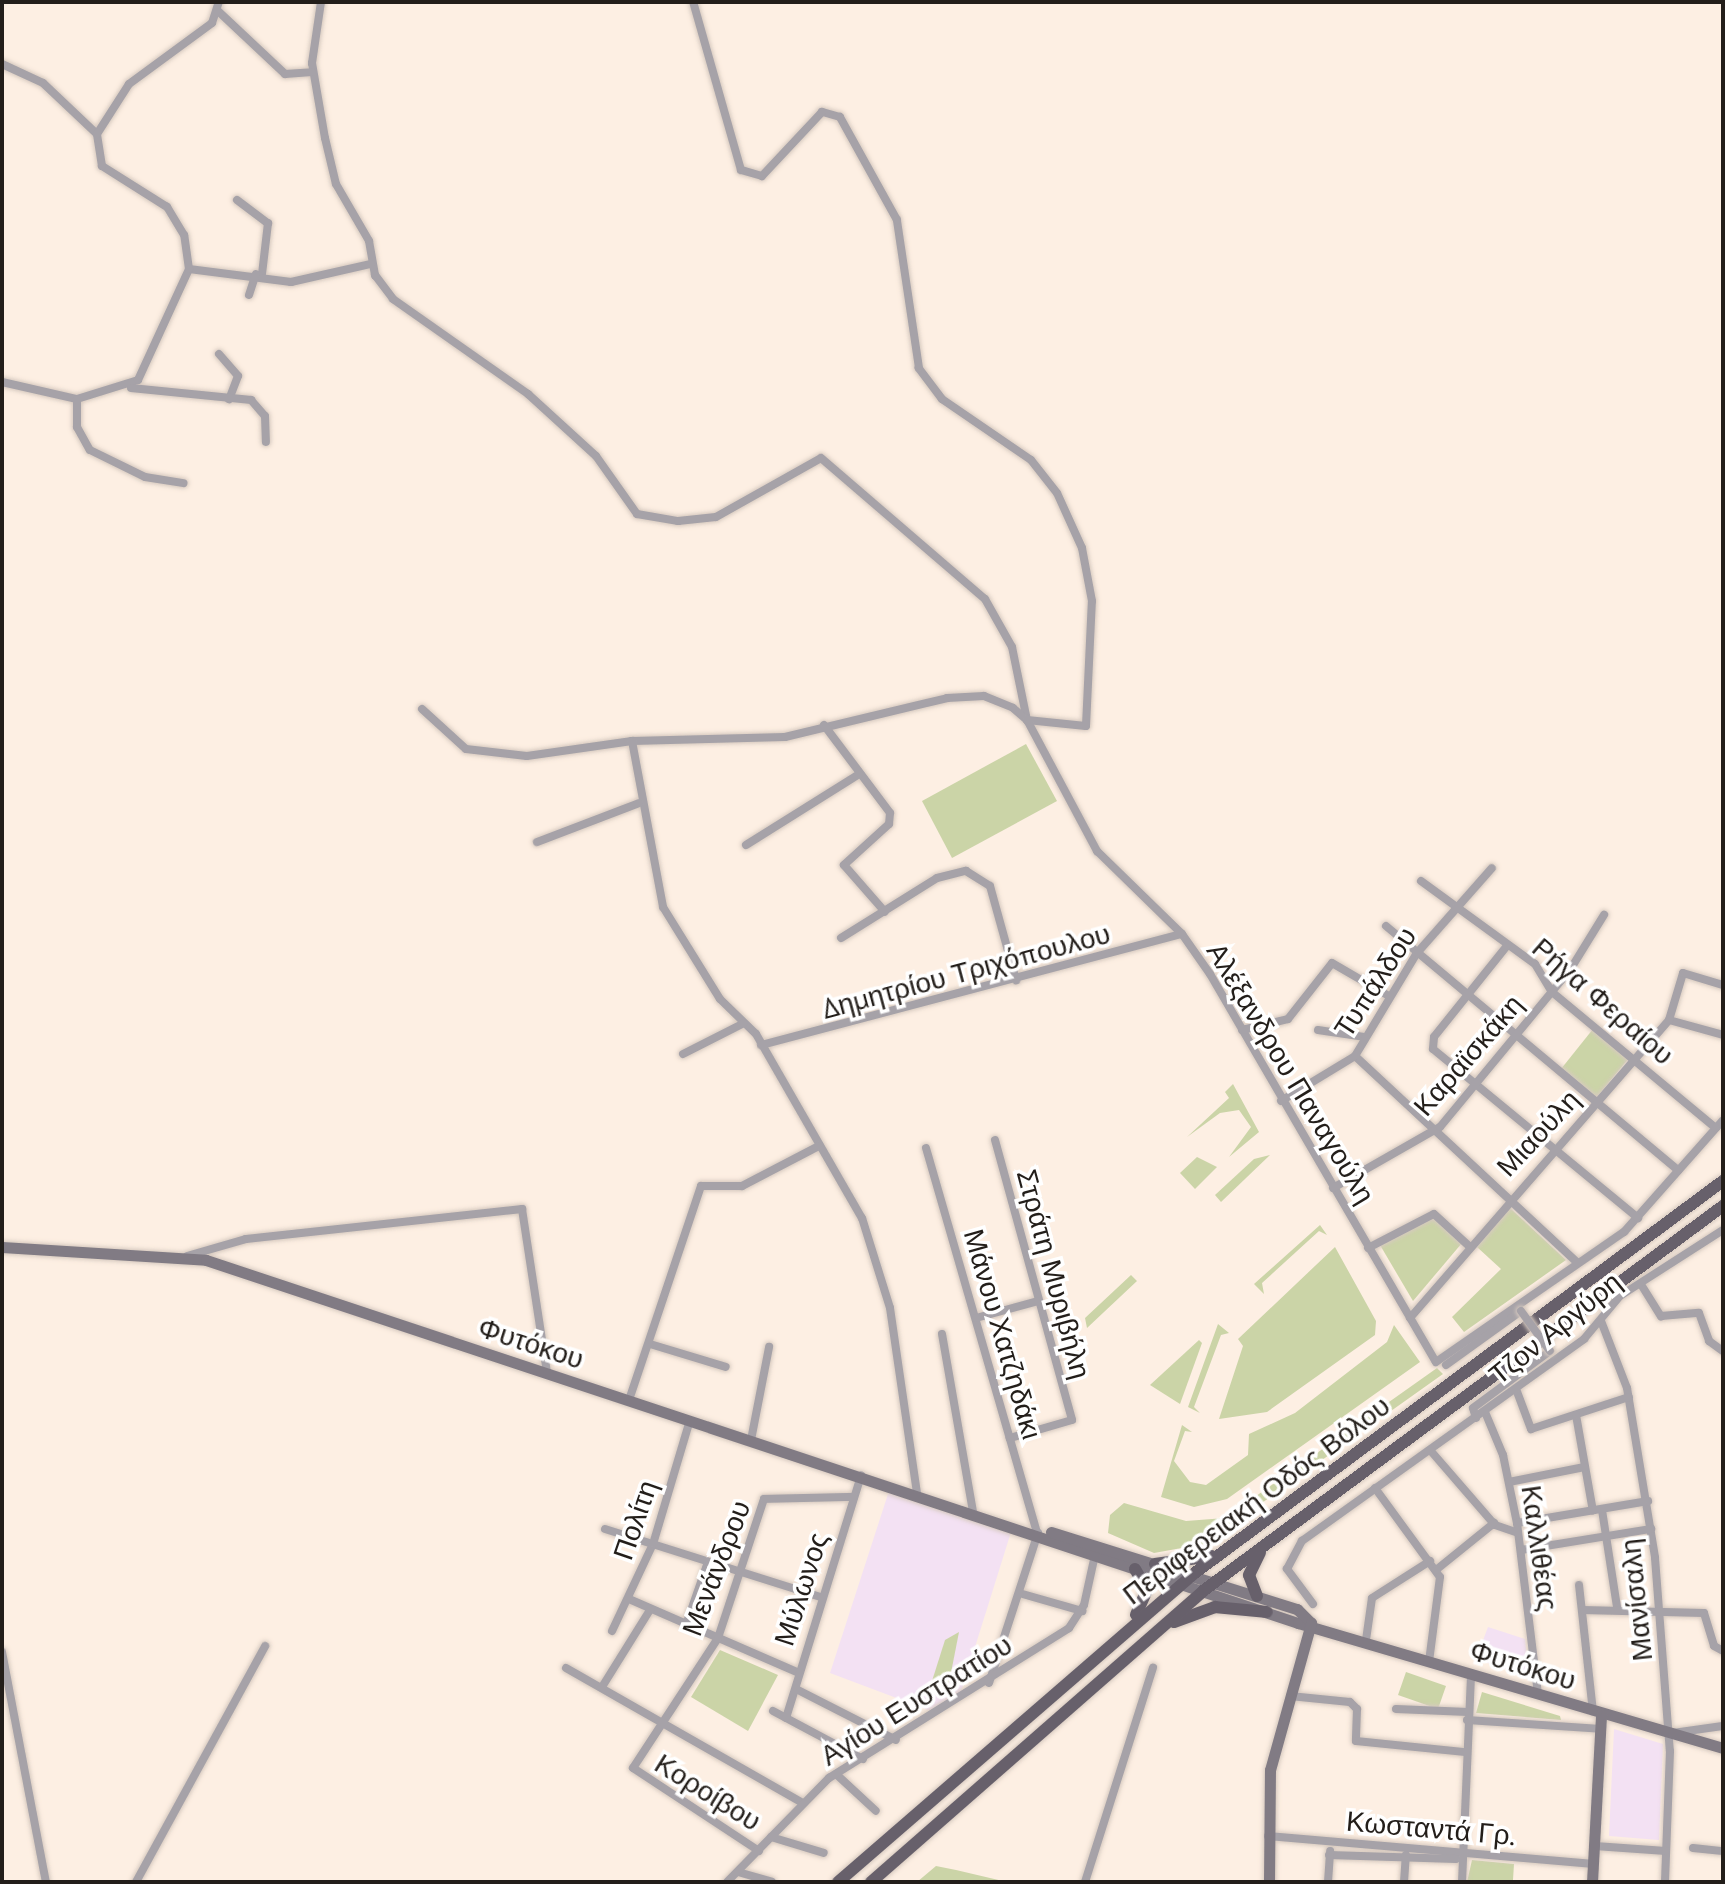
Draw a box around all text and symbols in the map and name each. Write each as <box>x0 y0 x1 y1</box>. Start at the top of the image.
street label: Δημητρίου Τριχόπουλου <box>818 916 1114 1026</box>
street label: Τυπάλδου <box>1327 921 1423 1043</box>
street label: Ρήγα Φεραίου <box>1526 931 1680 1071</box>
street label: Αλέξανδρου Παναγούλη <box>1200 937 1382 1209</box>
street label: Καραϊσκάκη <box>1406 988 1530 1122</box>
street label: Μιαούλη <box>1490 1083 1586 1183</box>
street label: Στράτη Μυριβήλη <box>1010 1166 1098 1382</box>
street label: Μάνου Χατζηδάκι <box>957 1225 1049 1443</box>
street label: Τζον Αργύρη <box>1482 1265 1628 1391</box>
street label: Φυτόκου <box>474 1310 588 1376</box>
street label: Περιφερειακή Οδός Βόλου <box>1116 1389 1396 1611</box>
street label: Πολίτη <box>606 1476 664 1564</box>
street label: Καλλιθέας <box>1515 1483 1565 1613</box>
street label: Μενάνδρου <box>675 1496 757 1640</box>
street label: Μύλωνος <box>767 1528 835 1650</box>
street label: Μανίσαλη <box>1613 1537 1659 1663</box>
street label: Αγίου Ευστρατίου <box>814 1628 1018 1772</box>
street label: Φυτόκου <box>1466 1633 1580 1697</box>
street label: Κοροίβου <box>649 1746 767 1838</box>
street label: Κωσταντά Γρ. <box>1345 1804 1517 1852</box>

